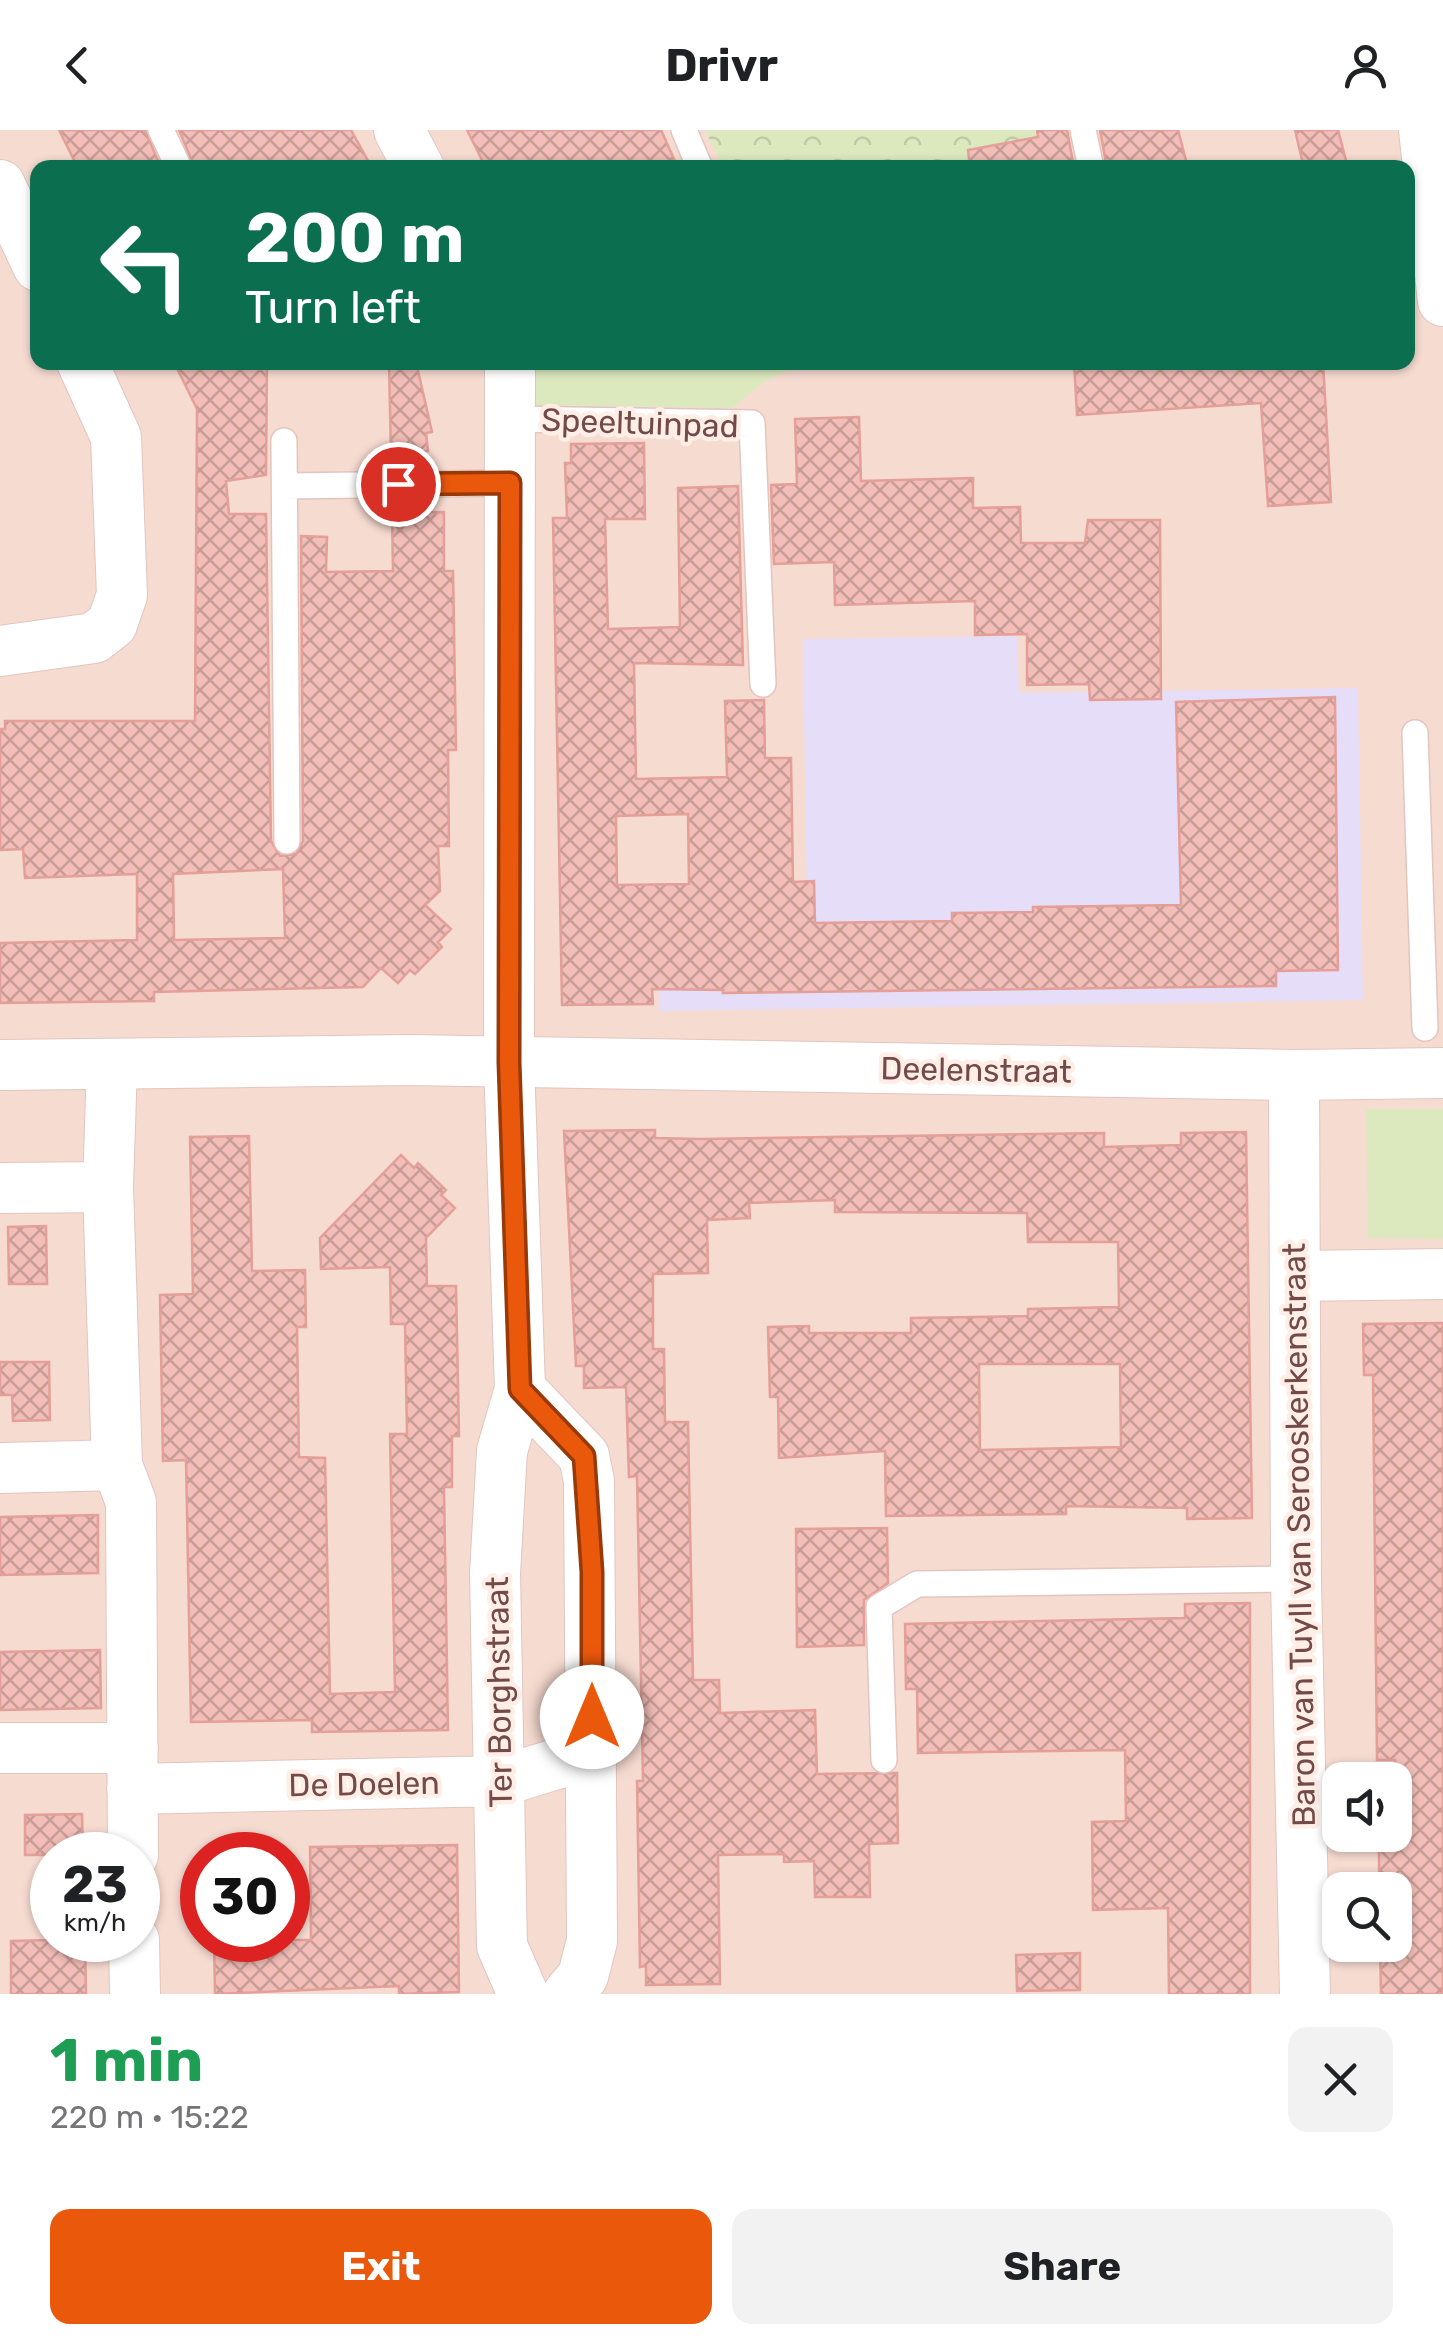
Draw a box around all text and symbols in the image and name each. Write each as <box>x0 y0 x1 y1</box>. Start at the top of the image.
icon: back <box>50 38 105 93</box>
icon: person <box>1338 38 1393 93</box>
text: Drivr <box>665 39 778 92</box>
text: 200 m <box>245 197 465 280</box>
icon: left <box>80 200 210 330</box>
text: Turn left <box>245 281 421 334</box>
street label: Speeltuinpad <box>541 401 739 445</box>
pin <box>356 442 441 527</box>
icon: arrive <box>371 457 426 512</box>
street label: Deelenstraat <box>880 1049 1072 1091</box>
street label: Baron van Tuyll van Serooskerkenstraat <box>1275 1243 1323 1827</box>
street label: Ter Borghstraat <box>478 1576 520 1808</box>
position arrow <box>540 1665 644 1769</box>
map controls <box>1322 1762 1412 1962</box>
button: sound <box>1322 1762 1412 1852</box>
street label: De Doelen <box>288 1764 440 1804</box>
speed limit sign: 30 <box>180 1832 310 1962</box>
text: 23 <box>62 1855 128 1915</box>
button: search <box>1322 1872 1412 1962</box>
text: km/h <box>64 1908 126 1937</box>
text: 1 min <box>50 2025 203 2096</box>
button: close <box>1288 2027 1393 2132</box>
text: 220 m · 15:22 <box>50 2098 249 2136</box>
button: Exit <box>50 2209 712 2324</box>
button: Share <box>732 2209 1393 2324</box>

